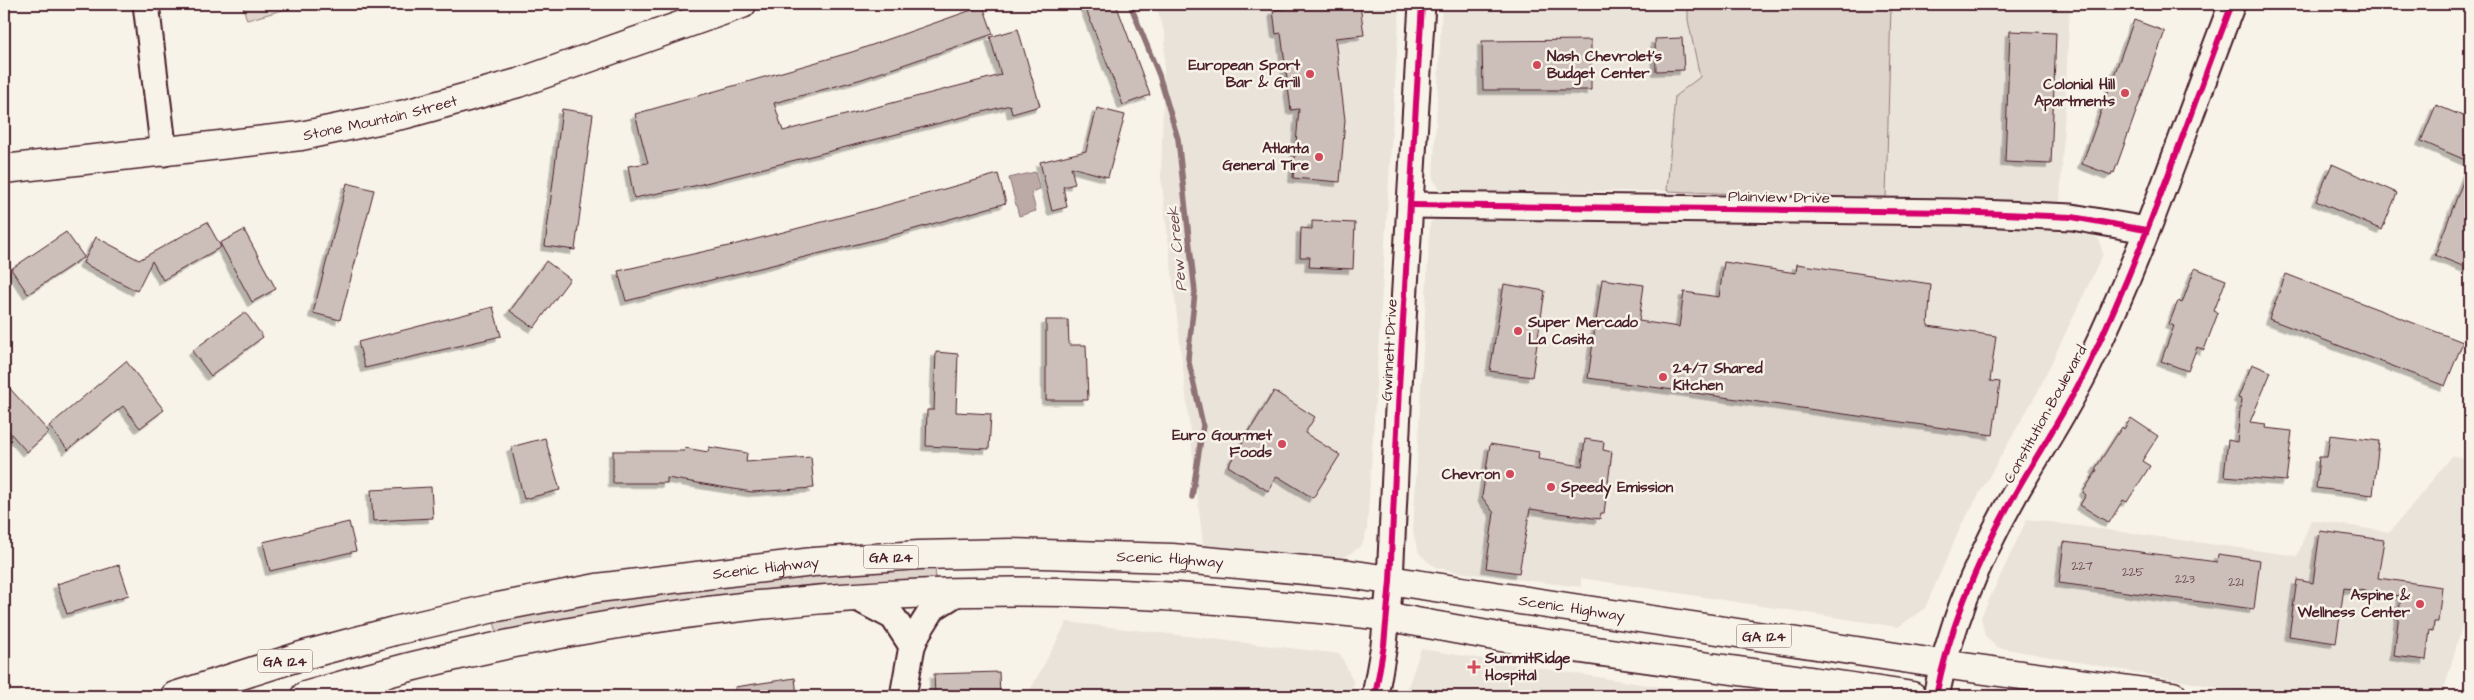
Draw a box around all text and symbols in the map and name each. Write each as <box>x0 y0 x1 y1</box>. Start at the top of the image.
place label: Nash Chevrolet's Budget Center <box>1547 46 1663 86</box>
place label: European Sport Bar & Grill <box>1188 55 1301 93</box>
marker: Nash Chevrolet's Budget Center <box>1531 59 1543 71</box>
marker: European Sport Bar & Grill <box>1304 68 1316 80</box>
place label: Colonial Hill Apartments <box>2034 74 2116 112</box>
marker: Colonial Hill Apartments <box>2119 87 2131 99</box>
street label: Stone Mountain Street <box>301 90 460 146</box>
place label: Atlanta General Tire <box>1223 138 1309 176</box>
marker: Atlanta General Tire <box>1313 151 1325 163</box>
street label: Plainview Drive <box>1728 186 1830 209</box>
water label: Pew Creek <box>1161 204 1192 293</box>
street label: Gwinnett Drive <box>1376 298 1403 402</box>
place label: Super Mercado La Casita <box>1527 312 1639 350</box>
marker: Super Mercado La Casita <box>1512 325 1524 337</box>
street label: Constitution Boulevard <box>1999 341 2092 487</box>
place label: 24/7 Shared Kitchen <box>1672 358 1763 396</box>
marker: 24/7 Shared Kitchen <box>1657 371 1669 383</box>
place label: Euro Gourmet Foods <box>1172 425 1273 463</box>
marker: Euro Gourmet Foods <box>1276 438 1288 450</box>
place label: Chevron <box>1442 464 1500 485</box>
marker: Chevron <box>1504 468 1516 480</box>
place label: Speedy Emission <box>1560 477 1674 499</box>
marker: Speedy Emission <box>1545 481 1557 493</box>
road number: GA 124 <box>864 546 918 568</box>
street label: Scenic Highway <box>1116 546 1224 575</box>
street label: Scenic Highway <box>711 552 820 585</box>
house number: 227 <box>2071 558 2093 575</box>
house number: 225 <box>2122 564 2145 581</box>
house number: 223 <box>2175 571 2195 588</box>
house number: 221 <box>2228 574 2244 591</box>
place label: Aspine & Wellness Center <box>2297 585 2411 623</box>
street label: Scenic Highway <box>1517 590 1626 628</box>
marker: Aspine & Wellness Center <box>2414 598 2426 610</box>
road number: GA 124 <box>1736 624 1792 648</box>
place label: SummitRidge Hospital <box>1484 648 1570 686</box>
road number: GA 124 <box>258 649 312 672</box>
marker: SummitRidge Hospital <box>1467 660 1481 674</box>

